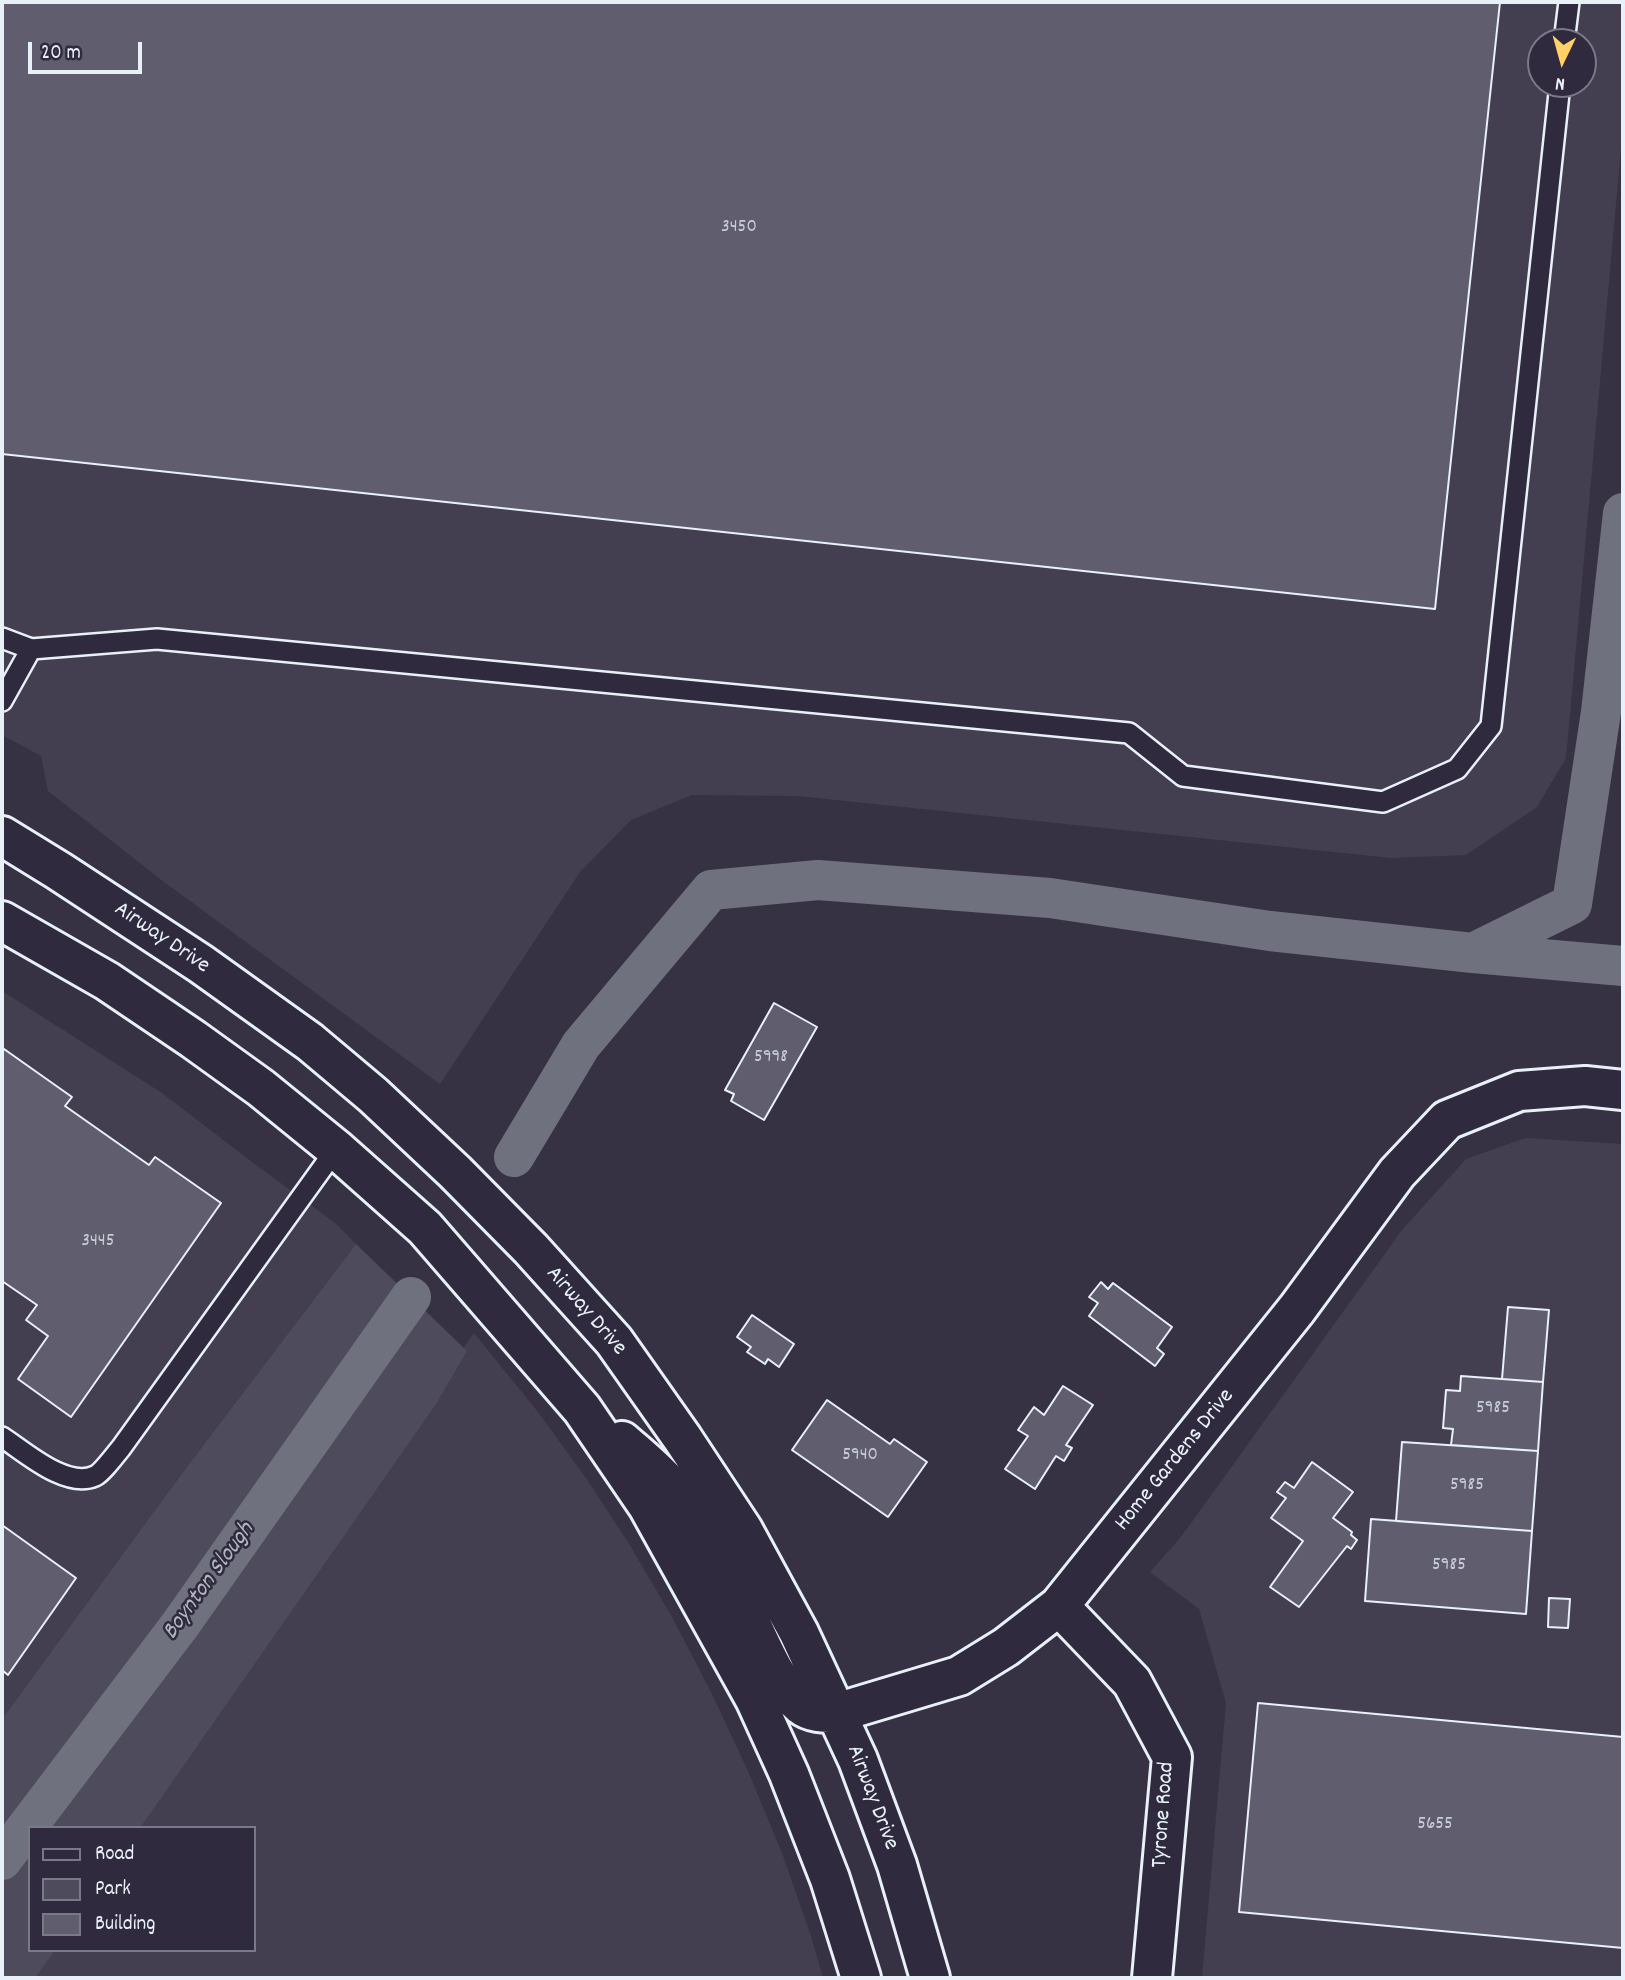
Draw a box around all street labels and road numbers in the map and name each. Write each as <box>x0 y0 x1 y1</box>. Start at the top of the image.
street label: Airway Drive <box>108 897 214 981</box>
street label: Airway Drive <box>539 1262 631 1362</box>
street label: Home Gardens Drive <box>1110 1384 1242 1538</box>
street label: Airway Drive <box>838 1742 904 1854</box>
street label: Tyrone Road <box>1148 1761 1182 1869</box>

